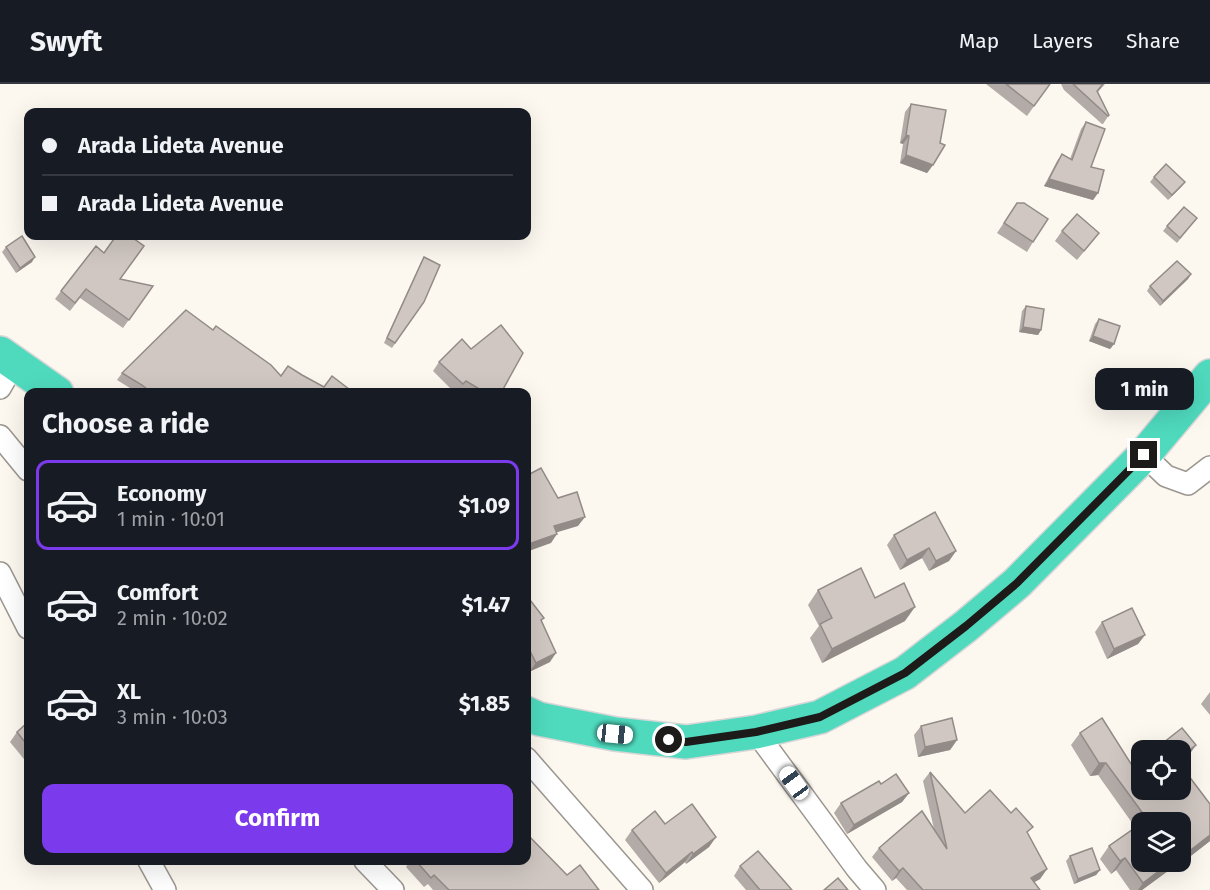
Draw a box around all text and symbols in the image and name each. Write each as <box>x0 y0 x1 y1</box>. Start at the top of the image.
text: Swyft <box>30 25 102 58</box>
text: Map <box>959 28 999 54</box>
text: Layers <box>1032 28 1093 54</box>
text: Share <box>1126 28 1180 54</box>
text: Arada Lideta Avenue <box>78 132 284 159</box>
text: Arada Lideta Avenue <box>78 190 284 217</box>
callout: 1 min <box>1094 368 1194 410</box>
text: 1 min <box>1120 377 1169 401</box>
text: Choose a ride <box>42 408 209 440</box>
route end <box>1130 441 1157 468</box>
icon: car <box>45 478 99 532</box>
text: Economy <box>117 480 206 507</box>
text: $1.09 <box>459 492 510 519</box>
text: 1 min · 10:01 <box>117 507 225 531</box>
icon: car <box>45 577 99 631</box>
text: Comfort <box>117 579 198 606</box>
text: $1.47 <box>462 591 510 618</box>
text: 2 min · 10:02 <box>117 606 228 630</box>
icon: car <box>45 676 99 730</box>
text: XL <box>117 678 141 705</box>
text: $1.85 <box>459 690 510 717</box>
text: 3 min · 10:03 <box>117 705 228 729</box>
car <box>596 723 634 745</box>
route start <box>655 726 682 753</box>
map controls <box>1131 740 1191 872</box>
button: locate <box>1131 740 1191 800</box>
car <box>776 763 812 803</box>
button: Confirm <box>42 784 513 853</box>
button: layers <box>1131 812 1191 872</box>

